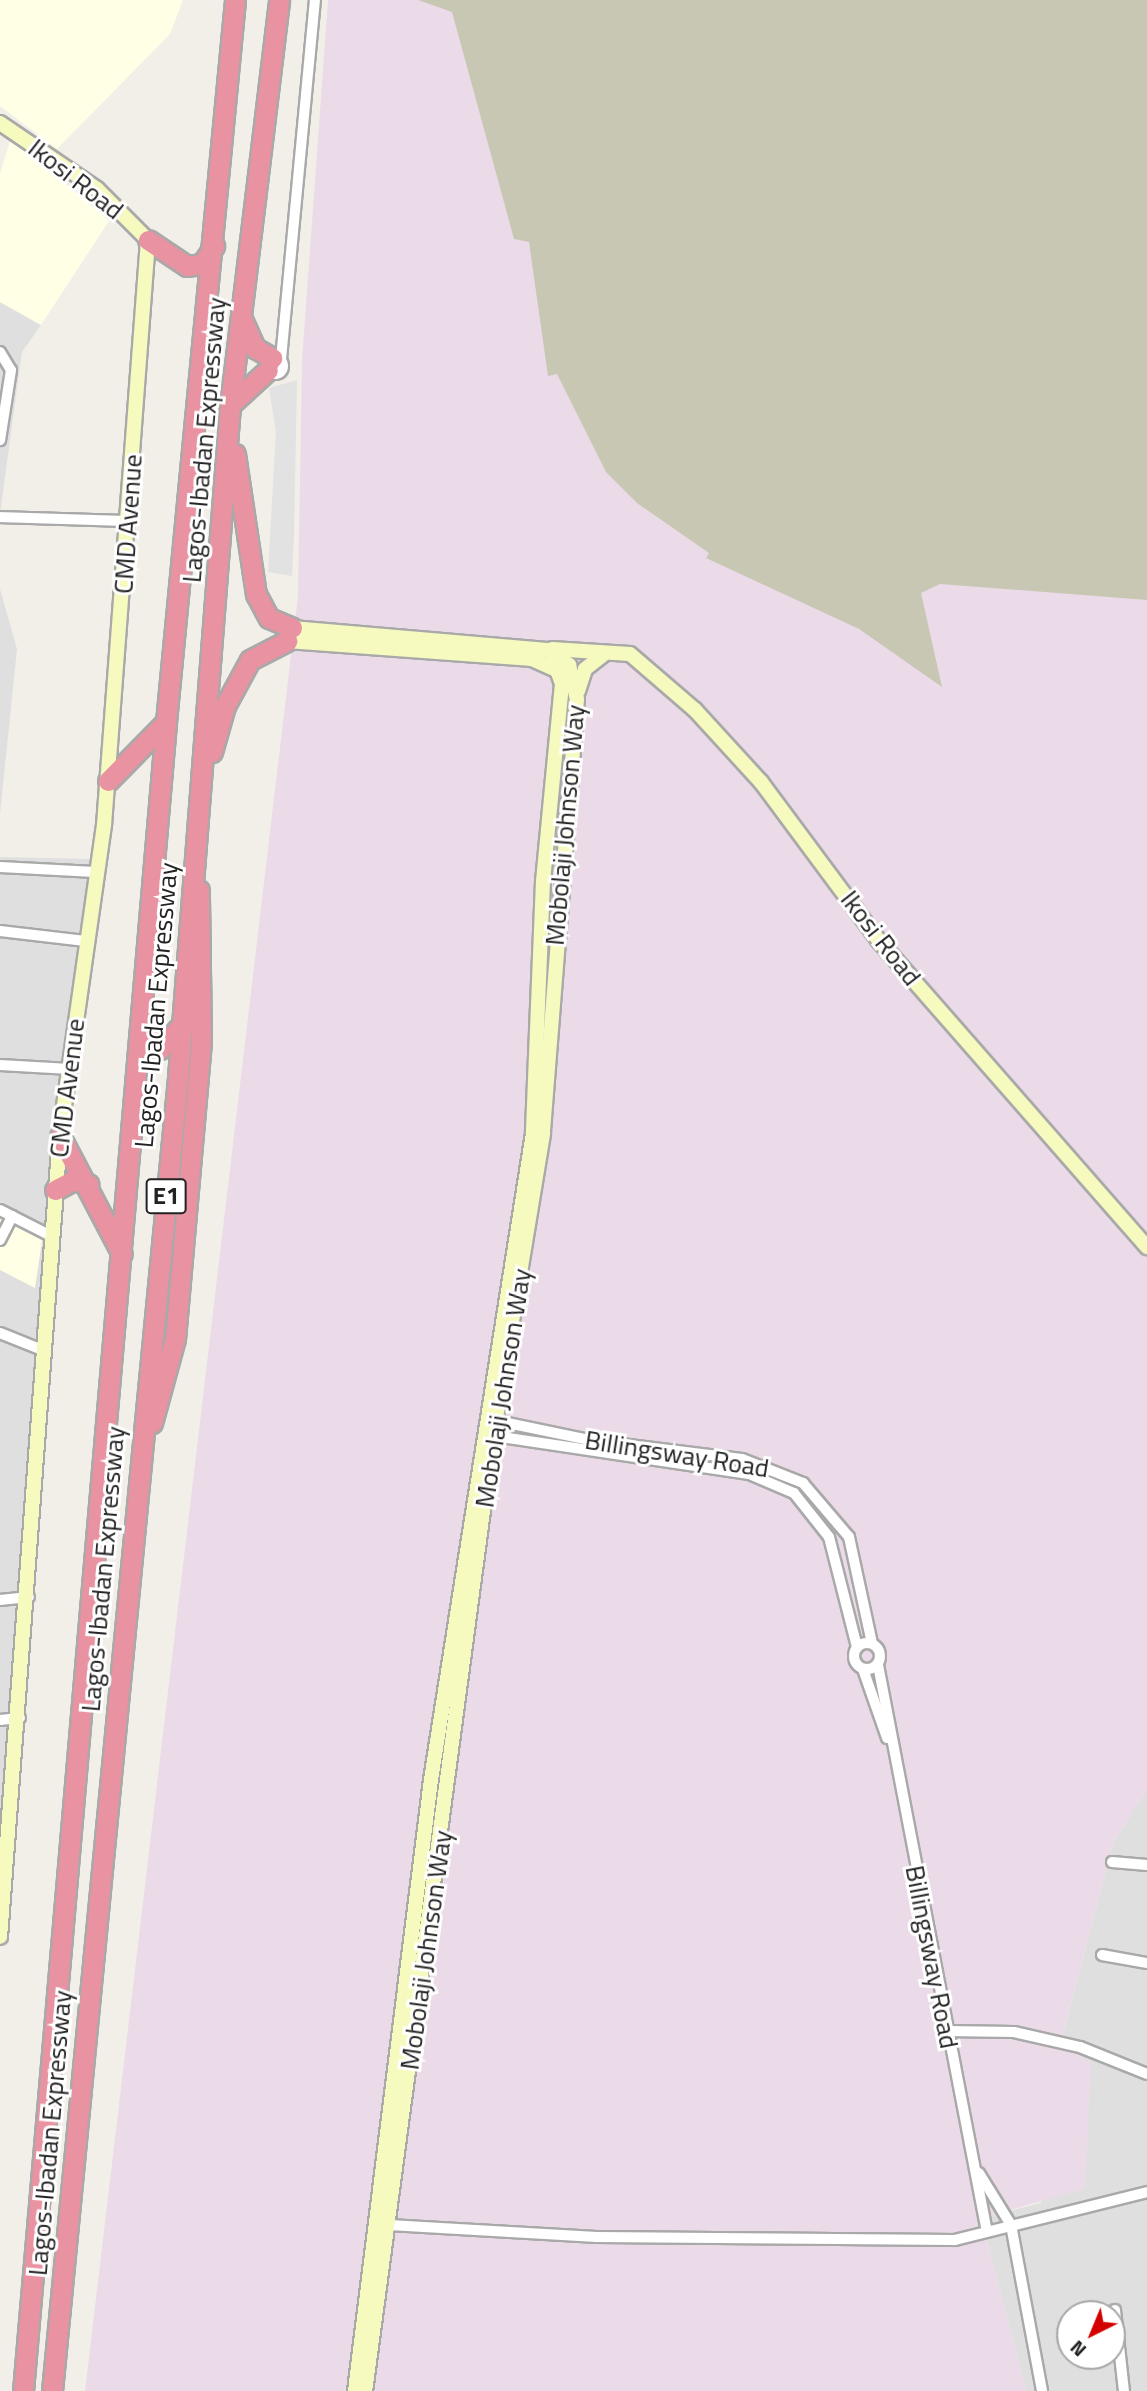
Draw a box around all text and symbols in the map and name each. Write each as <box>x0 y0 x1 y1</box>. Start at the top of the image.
street label: Ikosi Road <box>22 132 130 226</box>
street label: Lagos-Ibadan Expressway <box>176 296 232 584</box>
street label: CMD Avenue <box>108 453 148 595</box>
street label: Mobolaji Johnson Way <box>539 703 591 947</box>
street label: Lagos-Ibadan Expressway <box>128 861 184 1149</box>
street label: Ikosi Road <box>834 884 928 992</box>
street label: CMD Avenue <box>43 1017 91 1159</box>
road number: E1 <box>145 1176 187 1216</box>
street label: Mobolaji Johnson Way <box>469 1266 537 1510</box>
street label: Billingsway Road <box>583 1424 771 1484</box>
street label: Lagos-Ibadan Expressway <box>75 1425 131 1713</box>
street label: Mobolaji Johnson Way <box>394 1828 458 2072</box>
street label: Billingsway Road <box>899 1863 965 2051</box>
street label: Lagos-Ibadan Expressway <box>22 1989 78 2277</box>
north arrow <box>1056 2300 1126 2370</box>
text: N <box>1063 2334 1092 2364</box>

